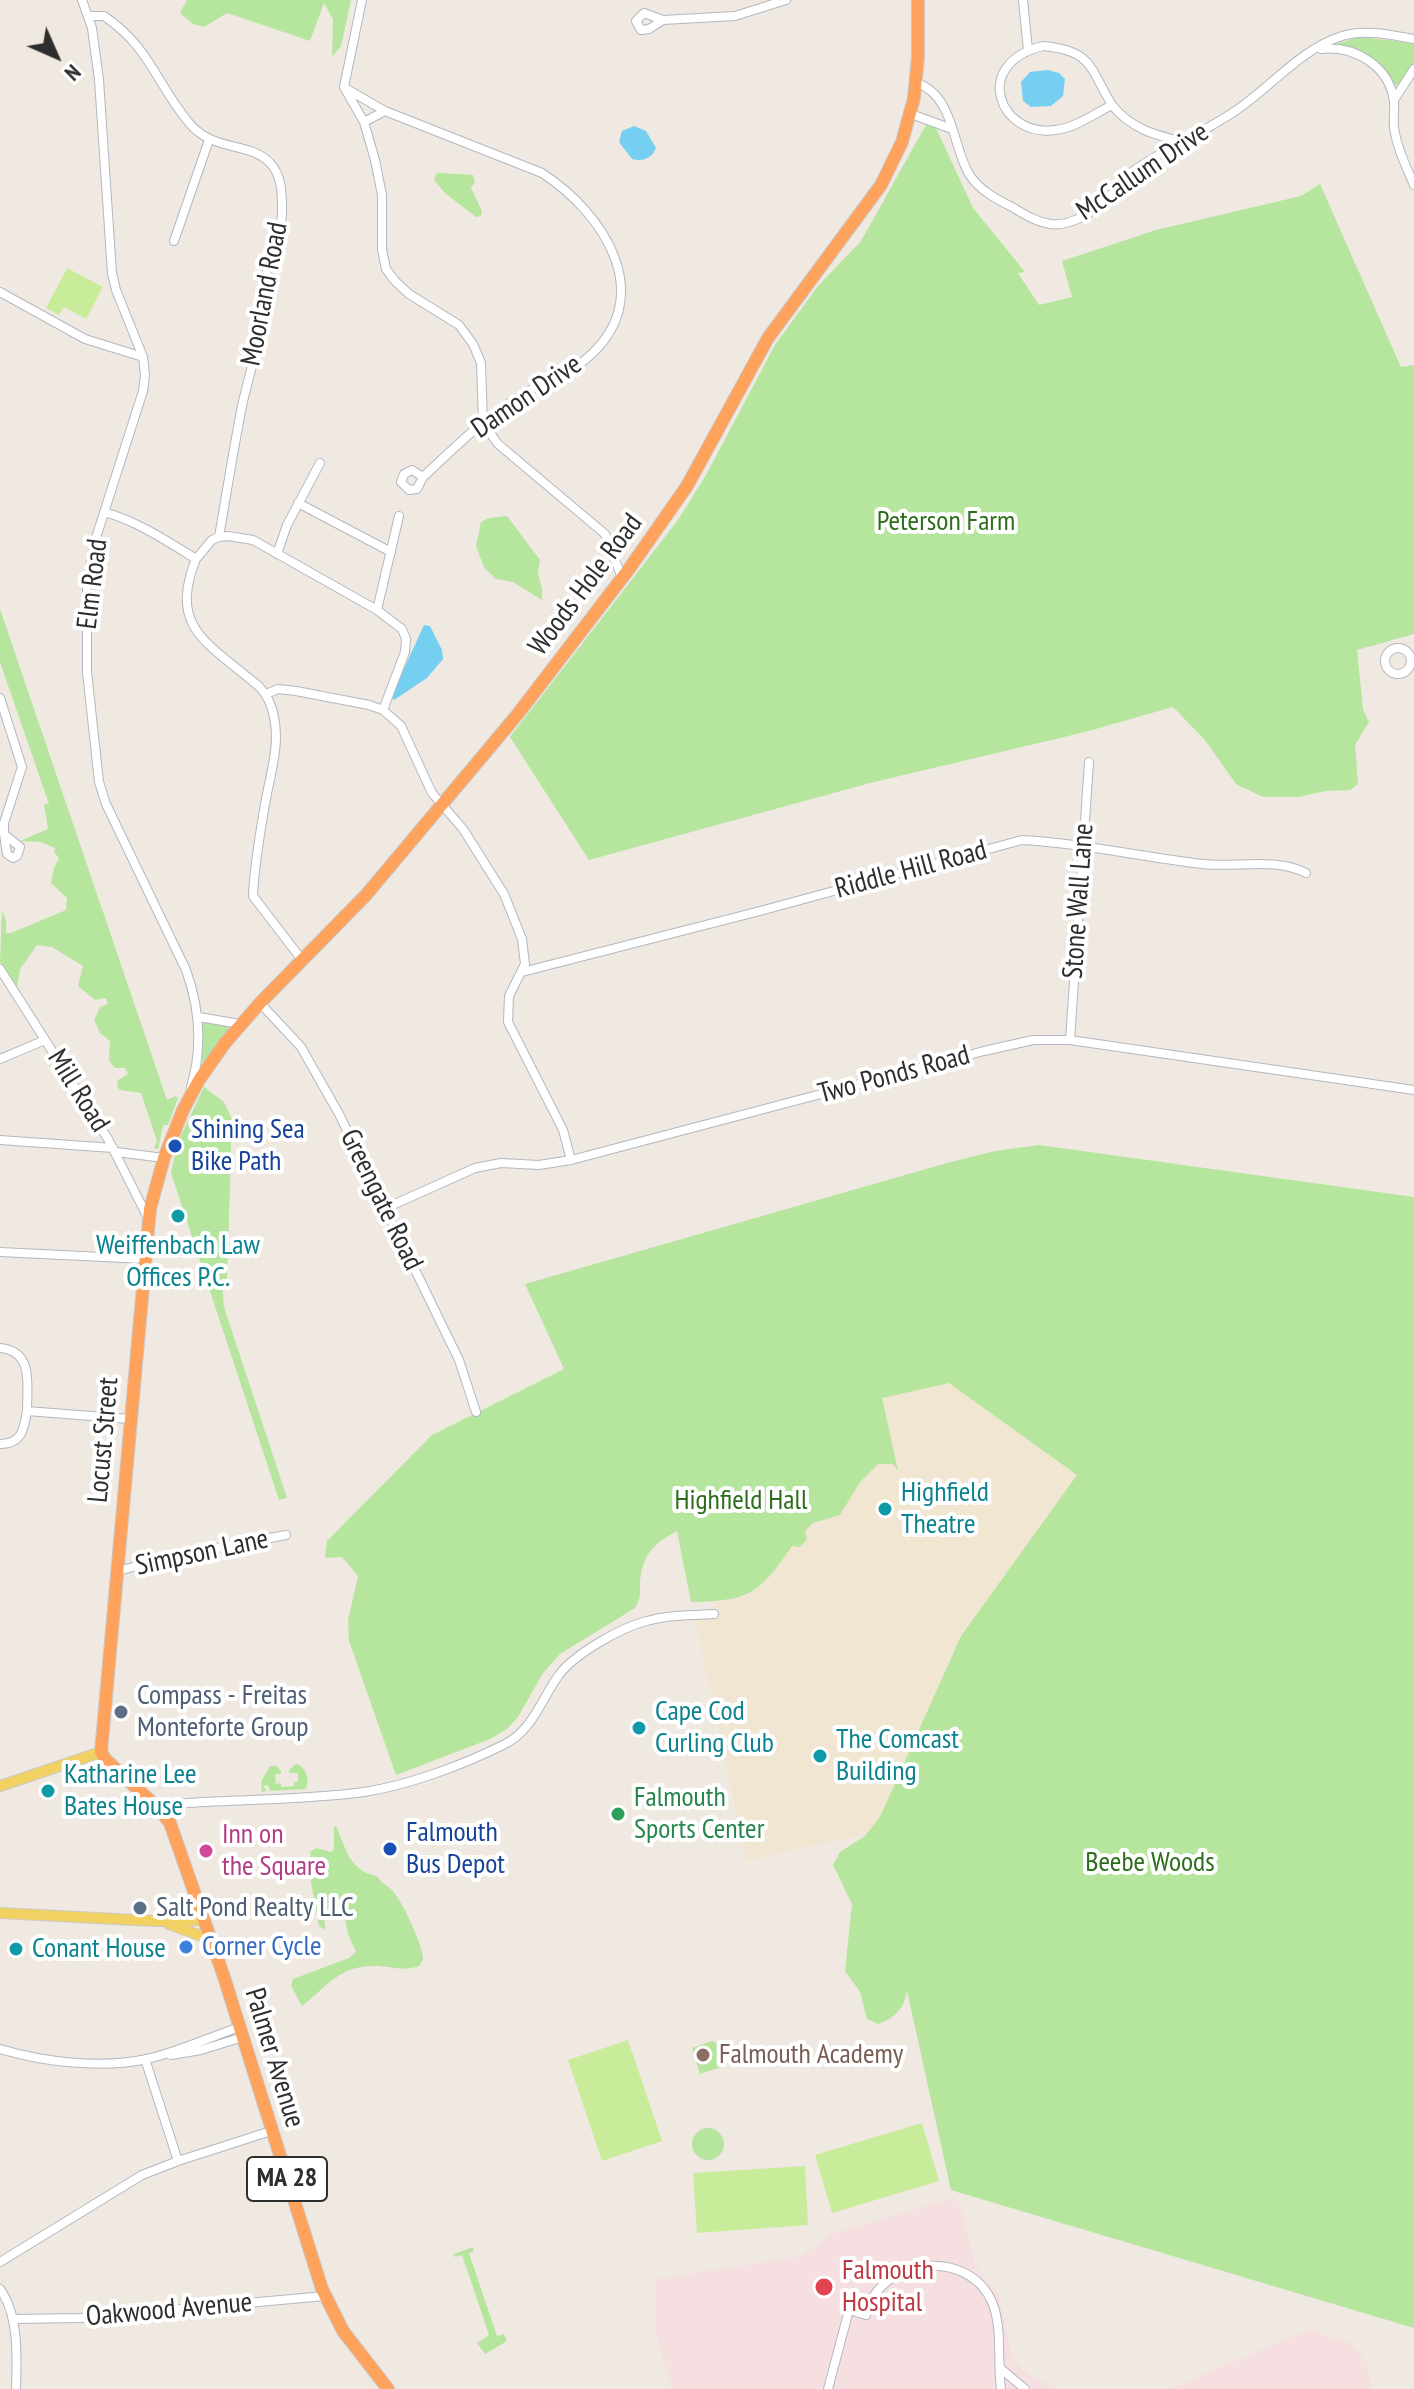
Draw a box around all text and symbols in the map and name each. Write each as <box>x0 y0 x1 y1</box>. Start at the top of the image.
north arrow <box>16 16 96 96</box>
text: N <box>59 59 87 87</box>
street label: McCallum Drive <box>1071 116 1215 228</box>
street label: Moorland Road <box>235 219 295 369</box>
street label: Damon Drive <box>466 348 588 446</box>
park label: Peterson Farm <box>877 505 1015 539</box>
street label: Woods Hole Road <box>522 508 650 662</box>
street label: Elm Road <box>71 537 115 631</box>
street label: Stone Wall Lane <box>1057 822 1101 980</box>
street label: Riddle Hill Road <box>831 834 991 906</box>
street label: Two Ponds Road <box>815 1039 973 1111</box>
street label: Mill Road <box>40 1044 116 1138</box>
place label: Shining Sea Bike Path <box>191 1113 305 1179</box>
street label: Greengate Road <box>332 1124 430 1276</box>
marker: Shining Sea Bike Path <box>166 1137 184 1155</box>
marker: Weiffenbach Law Offices P.C. <box>169 1207 187 1225</box>
place label: Weiffenbach Law Offices P.C. <box>96 1229 260 1295</box>
street label: Locust Street <box>82 1376 126 1504</box>
place label: Highfield Theatre <box>901 1476 989 1542</box>
park label: Highfield Hall <box>674 1484 808 1518</box>
marker: Highfield Theatre <box>876 1500 894 1518</box>
street label: Simpson Lane <box>133 1523 271 1583</box>
place label: Compass - Freitas Monteforte Group <box>137 1679 309 1745</box>
place label: Cape Cod Curling Club <box>655 1695 774 1761</box>
marker: Compass - Freitas Monteforte Group <box>112 1703 130 1721</box>
marker: Cape Cod Curling Club <box>630 1719 648 1737</box>
place label: The Comcast Building <box>836 1723 959 1789</box>
marker: The Comcast Building <box>811 1747 829 1765</box>
place label: Katharine Lee Bates House <box>64 1758 196 1824</box>
place label: Falmouth Sports Center <box>634 1781 764 1847</box>
marker: Katharine Lee Bates House <box>39 1782 57 1800</box>
marker: Falmouth Sports Center <box>609 1805 627 1823</box>
place label: Falmouth Bus Depot <box>406 1816 505 1882</box>
place label: Inn on the Square <box>222 1818 326 1884</box>
marker: Falmouth Bus Depot <box>381 1840 399 1858</box>
marker: Inn on the Square <box>197 1842 215 1860</box>
park label: Beebe Woods <box>1085 1846 1215 1880</box>
place label: Salt Pond Realty LLC <box>156 1891 354 1925</box>
marker: Salt Pond Realty LLC <box>131 1899 149 1917</box>
place label: Corner Cycle <box>202 1930 322 1964</box>
place label: Conant House <box>32 1932 166 1966</box>
marker: Corner Cycle <box>177 1938 195 1956</box>
marker: Conant House <box>7 1940 25 1958</box>
street label: Palmer Avenue <box>237 1984 311 2132</box>
place label: Falmouth Academy <box>719 2038 903 2072</box>
marker: Falmouth Academy <box>694 2046 712 2064</box>
road number: MA 28 <box>247 2157 327 2201</box>
place label: Falmouth Hospital <box>842 2254 934 2320</box>
marker: Falmouth Hospital <box>813 2276 835 2298</box>
street label: Oakwood Avenue <box>84 2286 254 2334</box>

